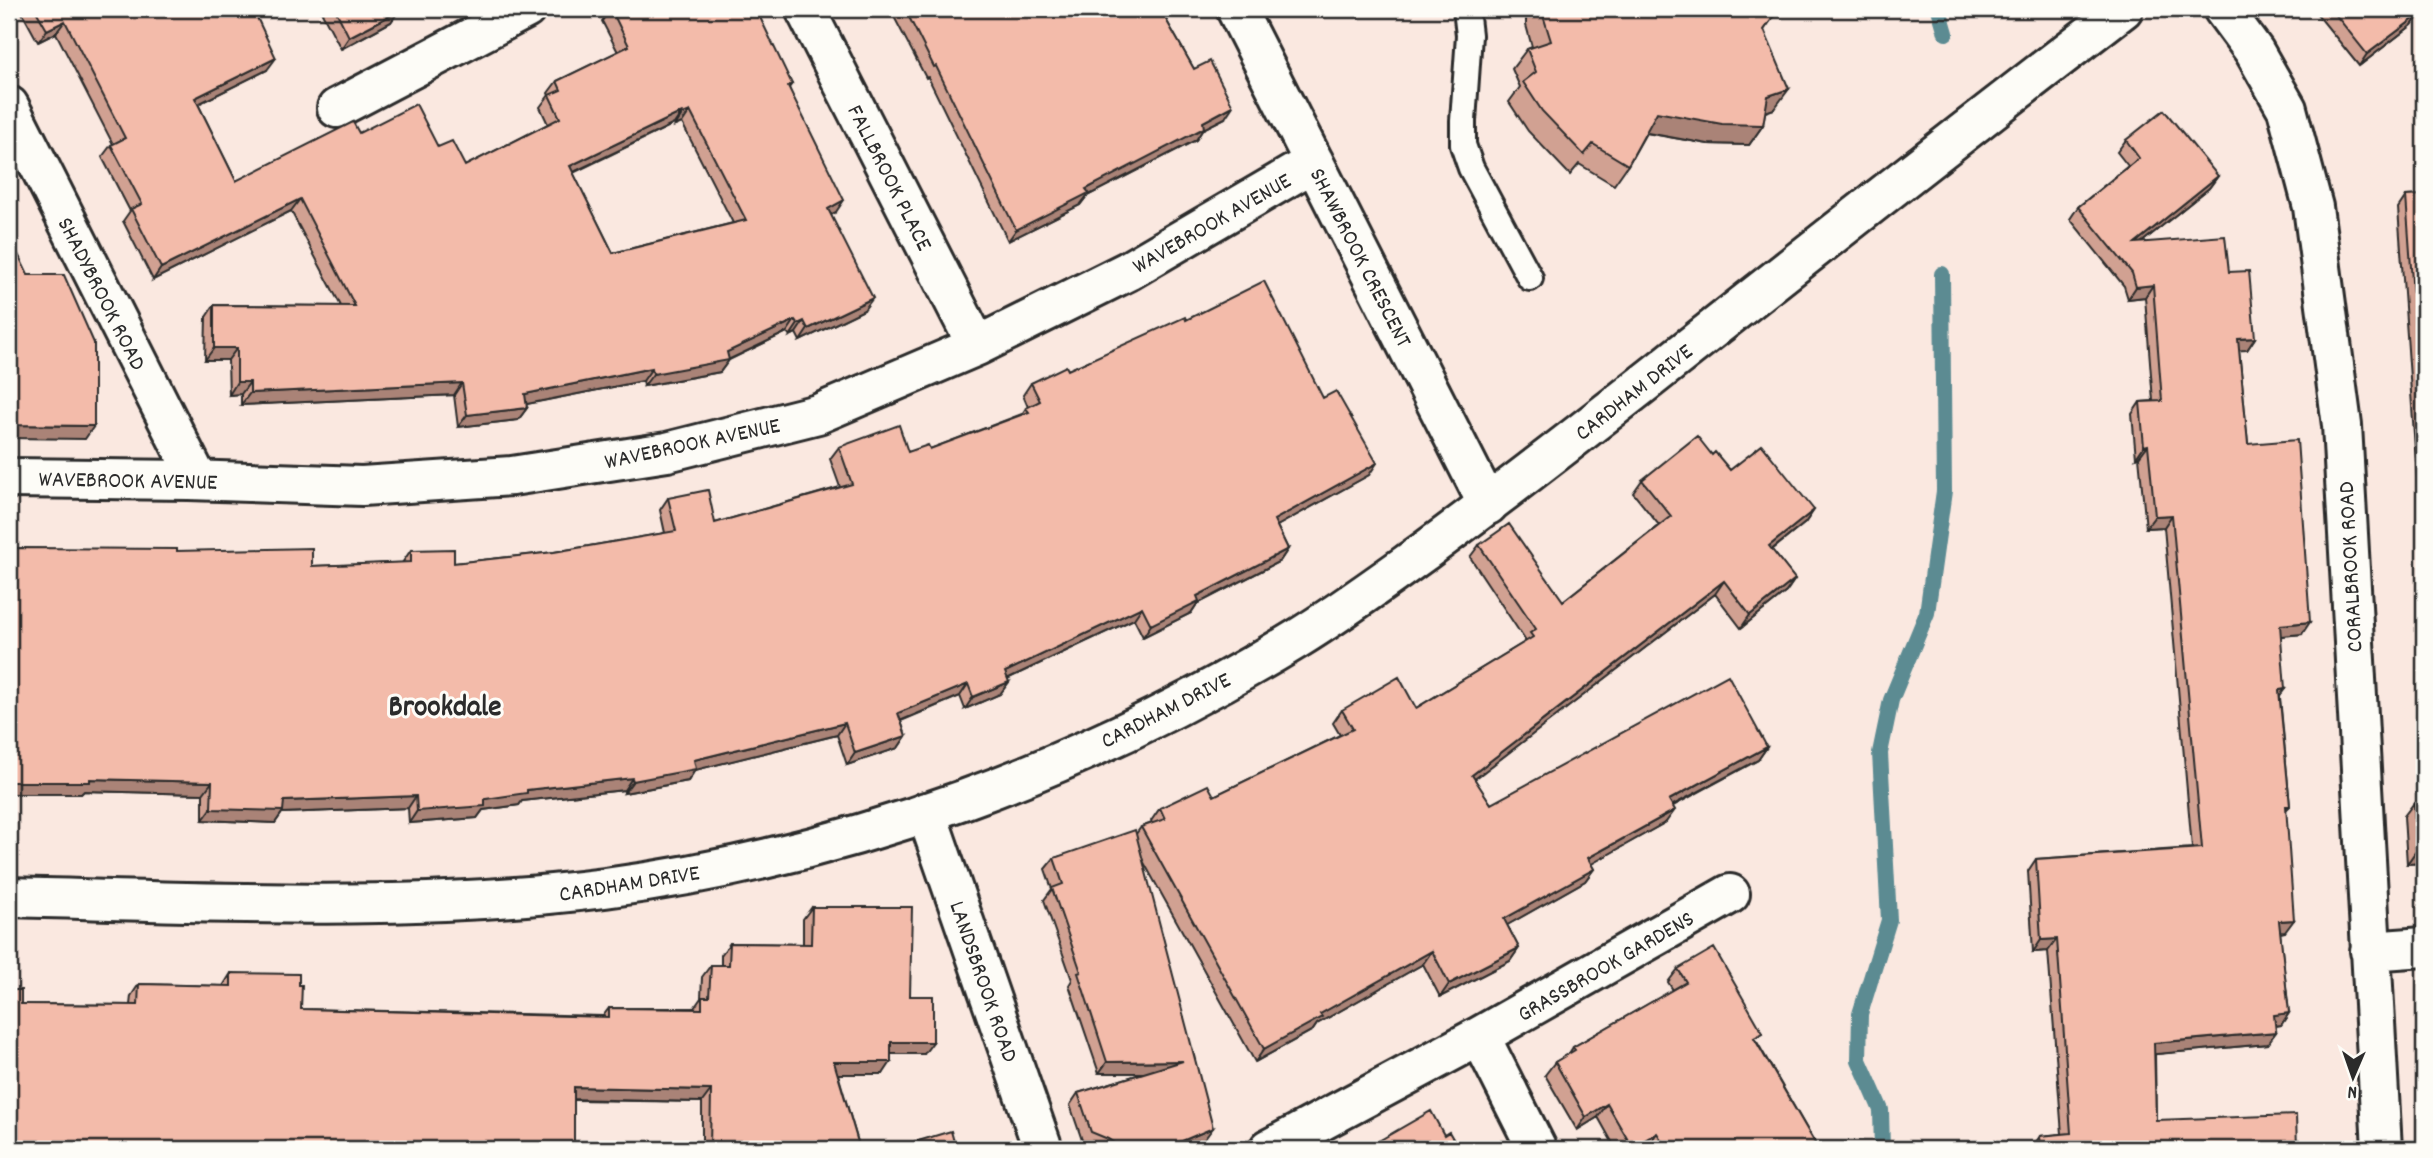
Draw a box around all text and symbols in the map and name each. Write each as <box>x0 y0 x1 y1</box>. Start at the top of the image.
street label: FALLBROOK PLACE <box>837 100 939 258</box>
street label: SHAWBROOK CRESCENT <box>1299 163 1418 354</box>
street label: WAVEBROOK AVENUE <box>1127 166 1299 284</box>
street label: SHADYBROOK ROAD <box>47 212 153 377</box>
street label: CARDHAM DRIVE <box>1569 337 1702 450</box>
street label: WAVEBROOK AVENUE <box>602 411 784 480</box>
street label: WAVEBROOK AVENUE <box>38 464 218 501</box>
street label: CORALBROOK ROAD <box>2332 480 2373 653</box>
street label: CARDHAM DRIVE <box>1096 665 1238 759</box>
district label: Brookdale <box>389 688 501 731</box>
street label: CARDHAM DRIVE <box>557 858 703 913</box>
street label: LANDSBROOK ROAD <box>939 897 1025 1067</box>
street label: GRASSBROOK GARDENS <box>1512 904 1701 1032</box>
north arrow <box>2318 1042 2388 1112</box>
text: N <box>2347 1077 2358 1104</box>

